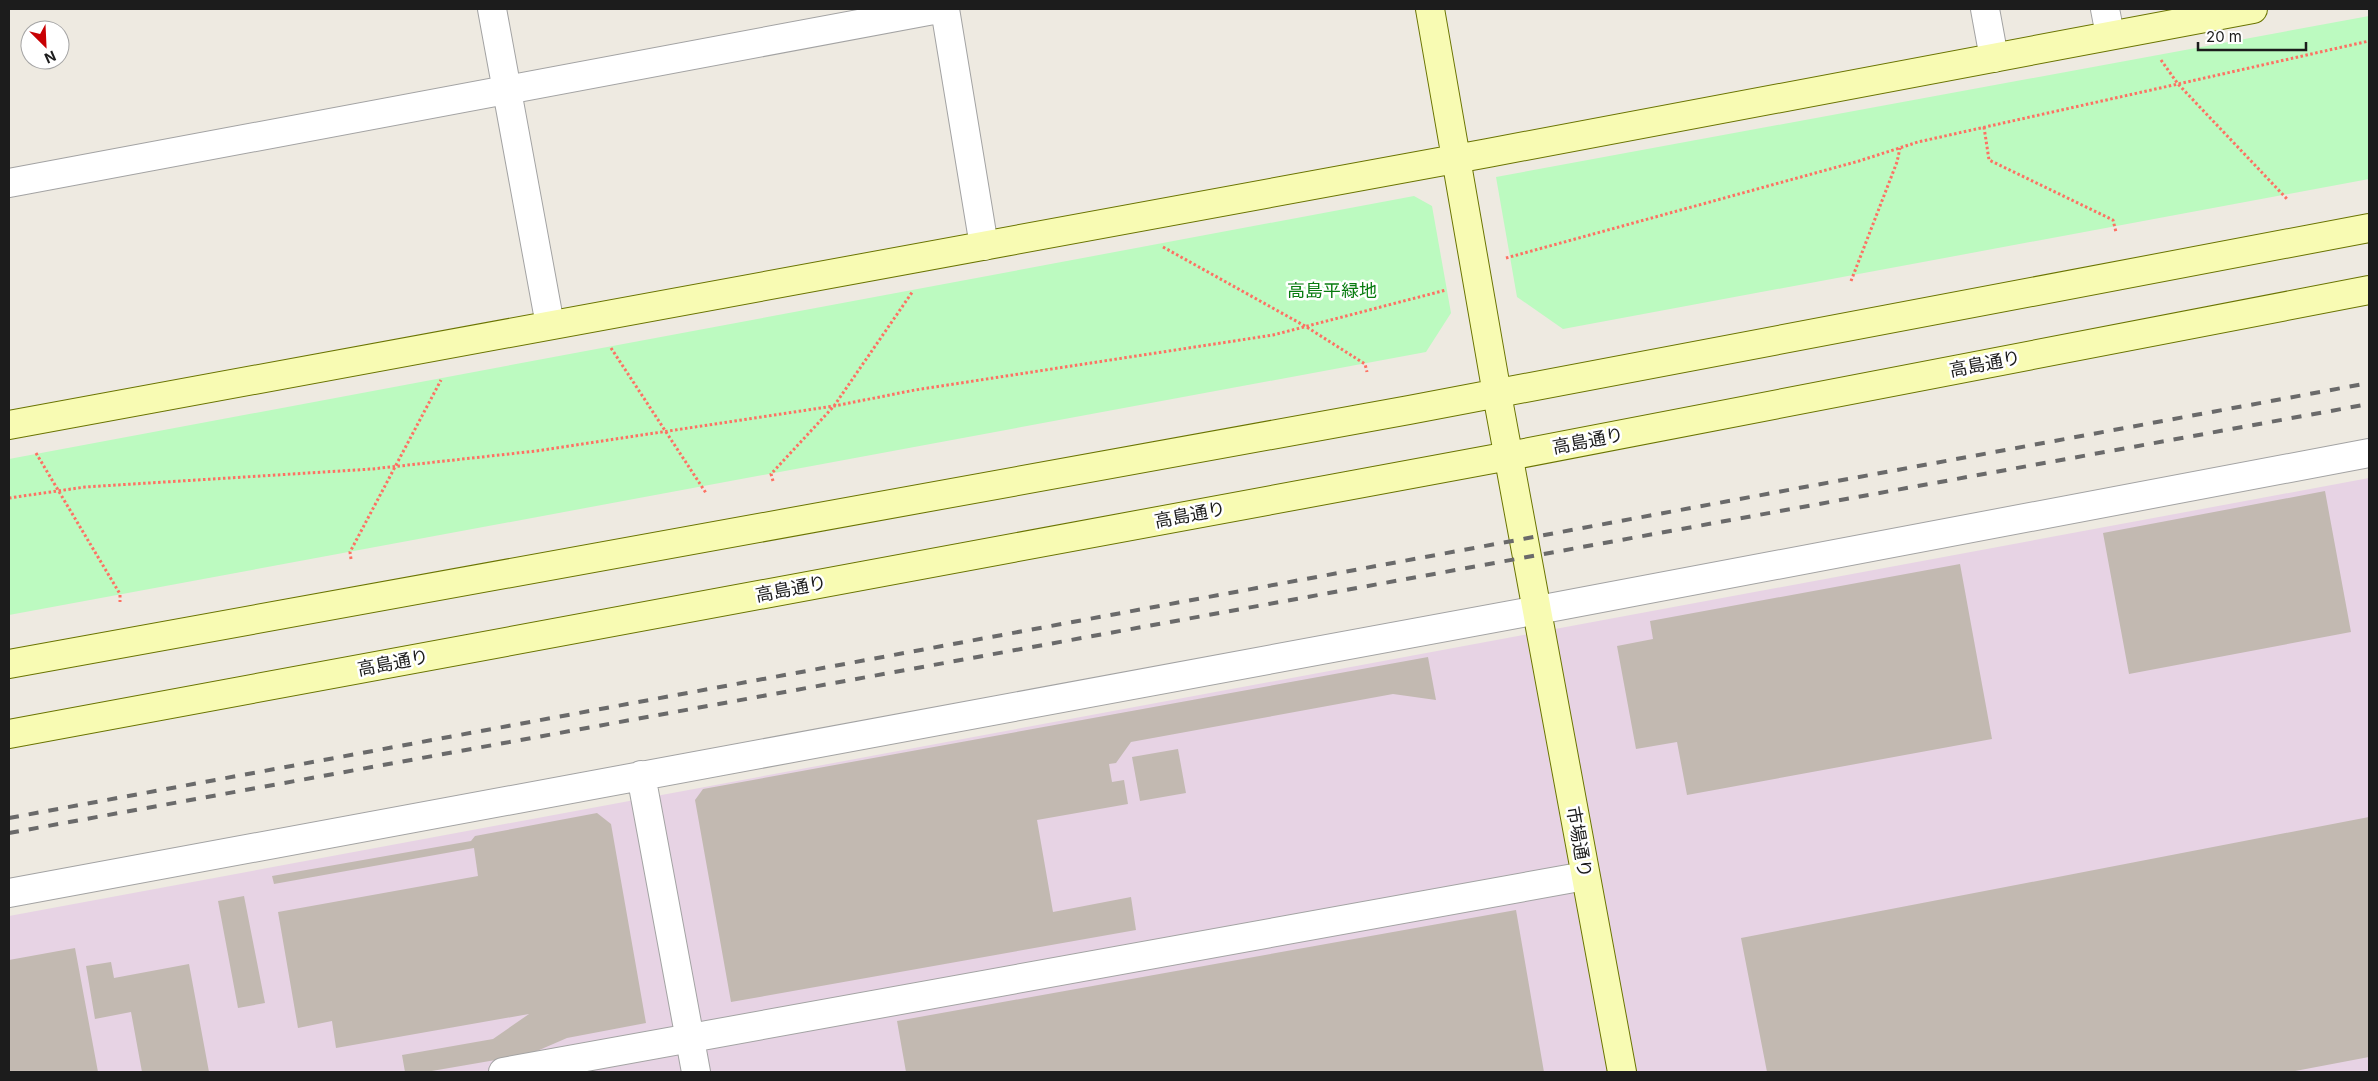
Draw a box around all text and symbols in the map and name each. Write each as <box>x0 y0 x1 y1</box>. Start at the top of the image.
north arrow <box>20 20 70 70</box>
scale bar <box>2198 20 2306 52</box>
text: 20 m <box>2206 27 2242 46</box>
text: N <box>42 47 59 67</box>
park label: 高島平緑地 <box>1287 280 1377 301</box>
street label: 高島通り <box>1948 346 2022 381</box>
street label: 高島通り <box>1551 423 1625 458</box>
street label: 高島通り <box>1153 497 1227 532</box>
street label: 高島通り <box>754 571 828 606</box>
street label: 高島通り <box>356 645 430 680</box>
street label: 市場通り <box>1563 805 1596 879</box>

